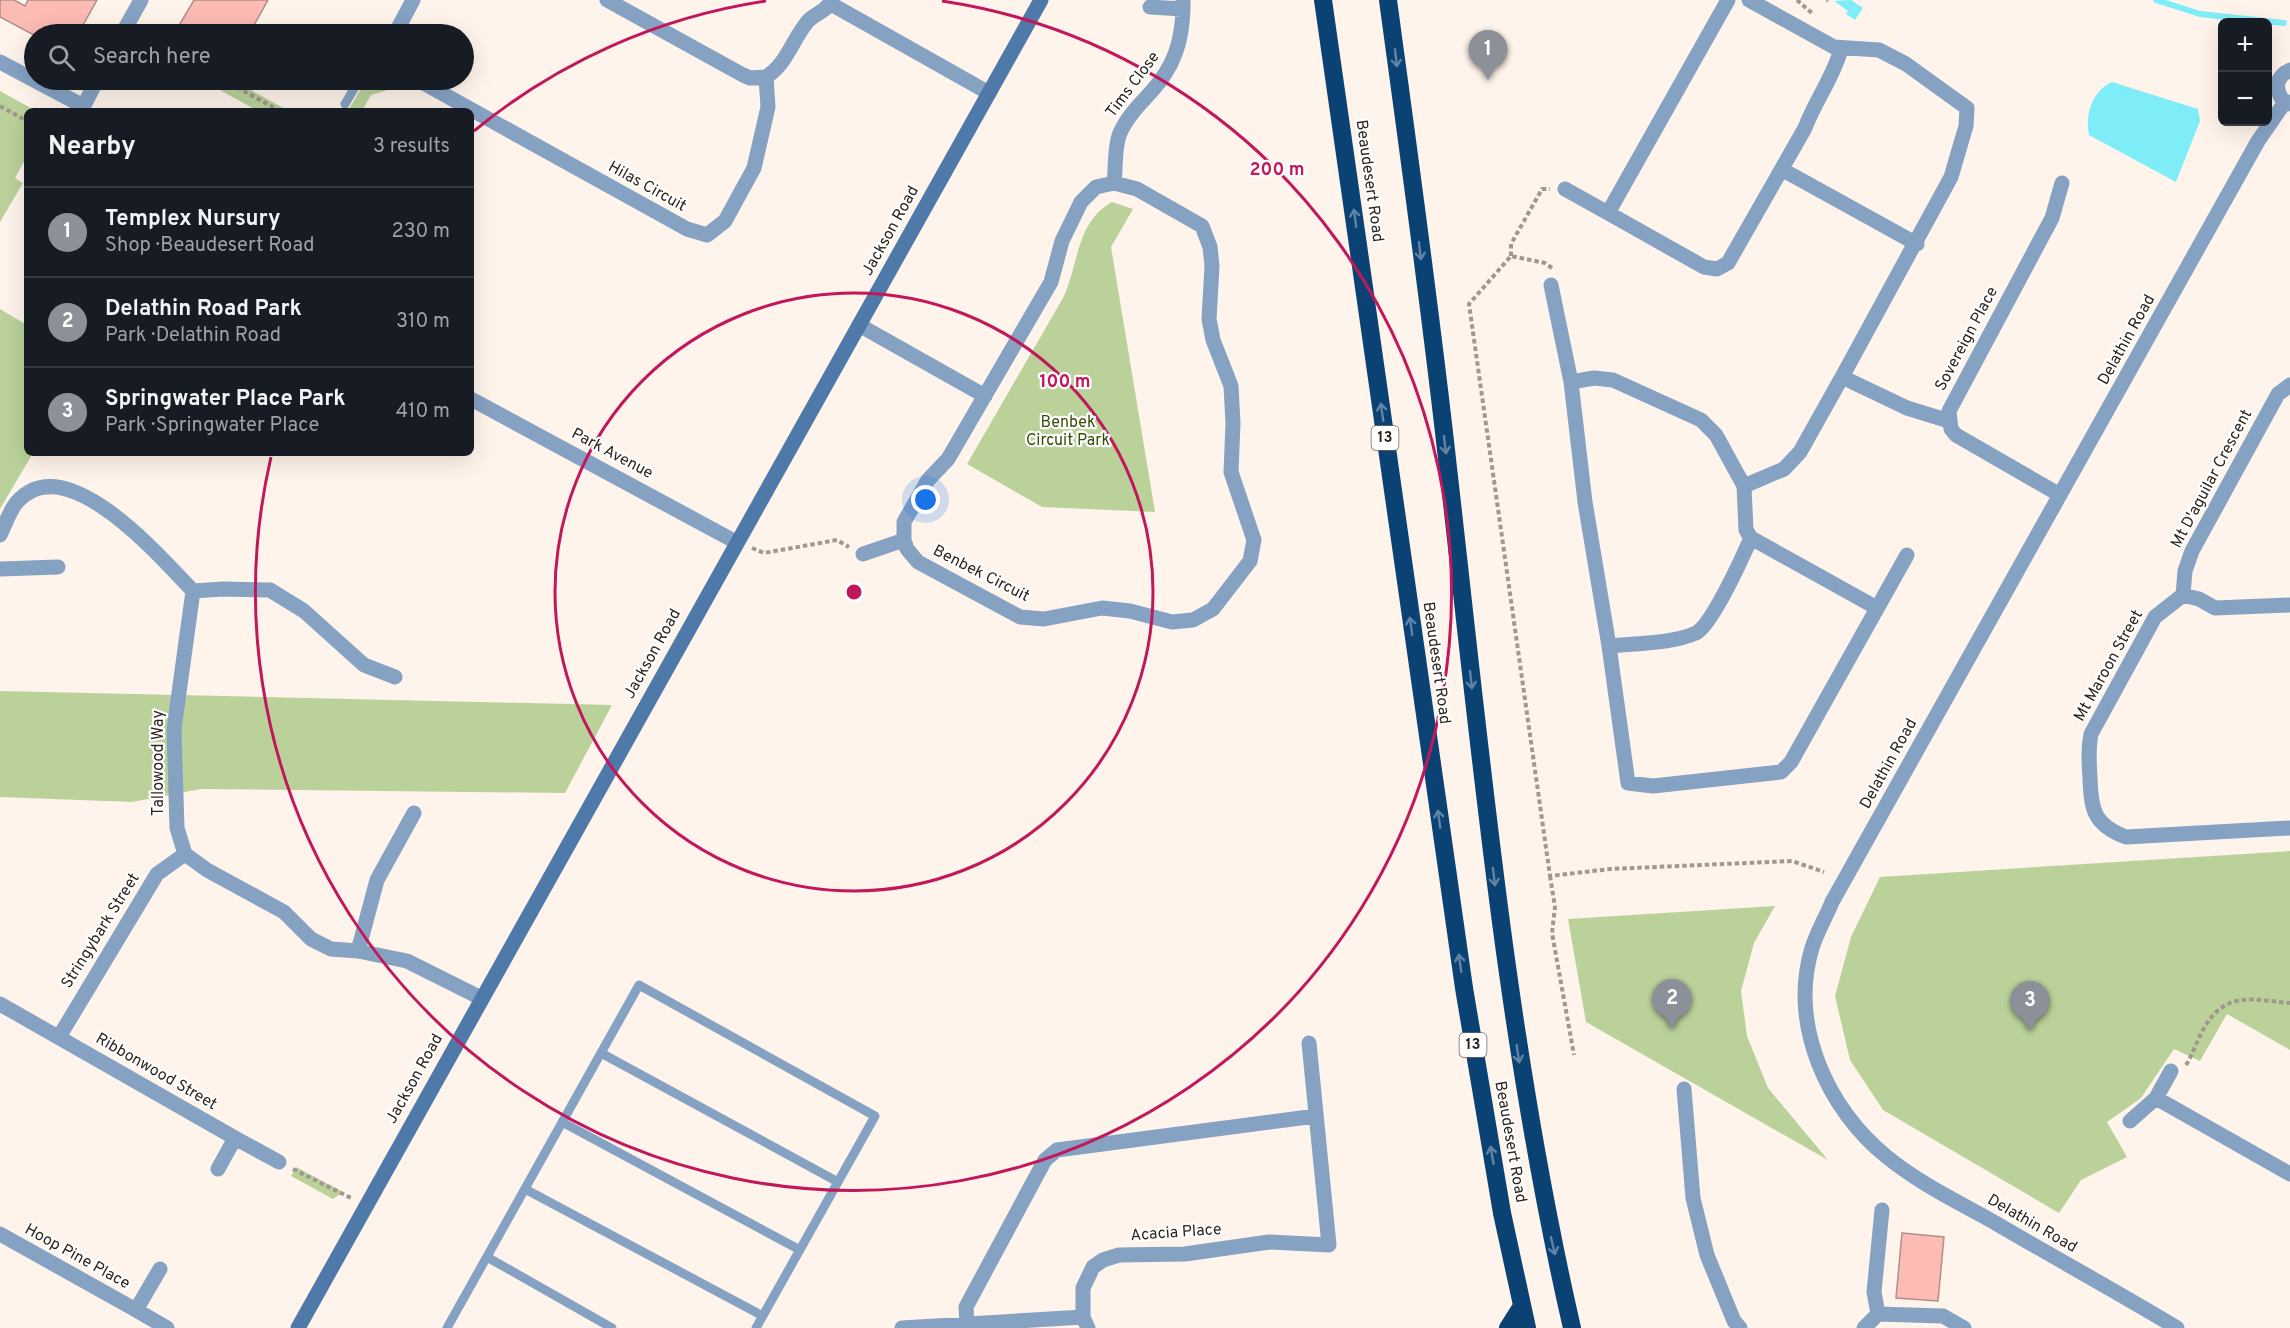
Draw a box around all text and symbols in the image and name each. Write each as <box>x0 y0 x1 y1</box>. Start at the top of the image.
map controls <box>2218 18 2272 126</box>
button: + <box>2218 18 2272 72</box>
search box <box>24 24 474 90</box>
pin: 1 <box>1468 31 1508 80</box>
icon: search <box>45 41 78 74</box>
text: Search here <box>93 44 211 71</box>
street label: Tims Close <box>1102 48 1164 122</box>
one-way arrow <box>1390 48 1401 67</box>
button: − <box>2218 72 2272 126</box>
street label: Beaudesert Road <box>1351 119 1387 243</box>
text: Nearby <box>48 131 136 164</box>
text: 3 results <box>373 134 450 160</box>
street label: Hilas Circuit <box>604 157 690 217</box>
text: 200 m <box>1249 159 1305 182</box>
street label: Jackson Road <box>858 183 924 279</box>
text: Templex Nursury <box>105 206 280 233</box>
one-way arrow <box>1349 209 1360 229</box>
text: 1 <box>64 219 72 245</box>
text: 230 m <box>391 219 450 245</box>
text: Shop · Beaudesert Road <box>105 233 315 259</box>
one-way arrow <box>1415 241 1426 261</box>
street label: Sovereign Place <box>1931 284 2003 394</box>
street label: Delathin Road <box>2094 291 2160 389</box>
text: Delathin Road Park <box>105 296 302 323</box>
text: 2 <box>61 309 74 335</box>
text: 310 m <box>396 309 450 335</box>
text: Park · Delathin Road <box>105 323 281 349</box>
text: 100 m <box>1039 371 1091 394</box>
text: Springwater Place Park <box>105 386 346 413</box>
text: 3 <box>62 399 74 425</box>
text: 410 m <box>396 399 450 425</box>
one-way arrow <box>1376 402 1387 422</box>
street label: Mt D'aguilar Crescent <box>2167 406 2257 552</box>
text: Park · Springwater Place <box>105 413 319 439</box>
park label: Benbek Circuit Park <box>1026 413 1110 451</box>
street label: Park Avenue <box>568 424 656 484</box>
road number: 13 <box>1372 426 1398 450</box>
one-way arrow <box>1440 434 1451 454</box>
your location <box>911 485 940 514</box>
street label: Benbek Circuit <box>929 541 1033 607</box>
centre of rings <box>844 582 864 602</box>
street label: Beaudesert Road <box>1418 601 1454 725</box>
street label: Jackson Road <box>620 606 686 702</box>
street label: Mt Maroon Street <box>2070 607 2148 725</box>
one-way arrow <box>1405 616 1416 636</box>
one-way arrow <box>1466 670 1477 690</box>
street label: Tallowood Way <box>149 710 169 816</box>
street label: Delathin Road <box>1856 715 1922 813</box>
one-way arrow <box>1434 809 1445 829</box>
one-way arrow <box>1489 867 1500 887</box>
street label: Stringybark Street <box>57 870 145 992</box>
one-way arrow <box>1455 954 1466 973</box>
pin: 2 <box>1652 980 1692 1029</box>
pin: 3 <box>2010 982 2050 1031</box>
street label: Ribbonwood Street <box>92 1029 220 1115</box>
street label: Jackson Road <box>382 1031 448 1127</box>
road number: 13 <box>1460 1033 1486 1057</box>
one-way arrow <box>1513 1044 1524 1064</box>
street label: Beaudesert Road <box>1489 1080 1531 1204</box>
one-way arrow <box>1486 1146 1497 1166</box>
street label: Delathin Road <box>1984 1190 2080 1258</box>
street label: Hoop Pine Place <box>21 1220 133 1294</box>
street label: Acacia Place <box>1130 1220 1222 1246</box>
one-way arrow <box>1548 1236 1560 1255</box>

